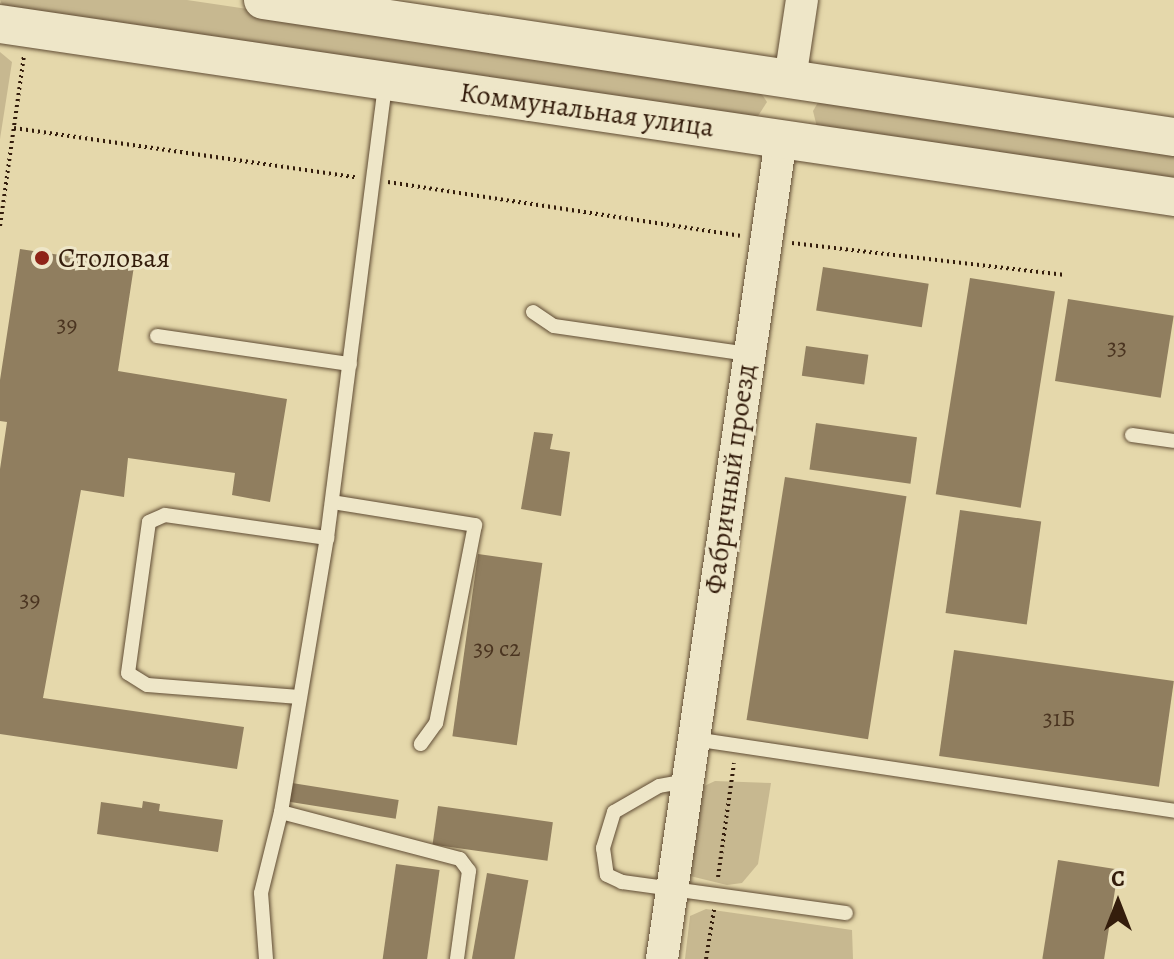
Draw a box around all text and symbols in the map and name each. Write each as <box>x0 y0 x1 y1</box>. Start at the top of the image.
street label: Коммунальная улица <box>458 76 716 144</box>
place label: Столовая <box>58 241 170 275</box>
marker: Столовая <box>33 249 51 267</box>
house number: 39 <box>57 311 77 339</box>
house number: 33 <box>1107 334 1127 362</box>
street label: Фабричный проезд <box>697 362 763 596</box>
house number: 39 <box>20 586 40 614</box>
house number: 39 с2 <box>473 635 521 663</box>
house number: 31Б <box>1043 705 1075 733</box>
north arrow <box>1078 863 1158 943</box>
text: С <box>1111 864 1125 894</box>

